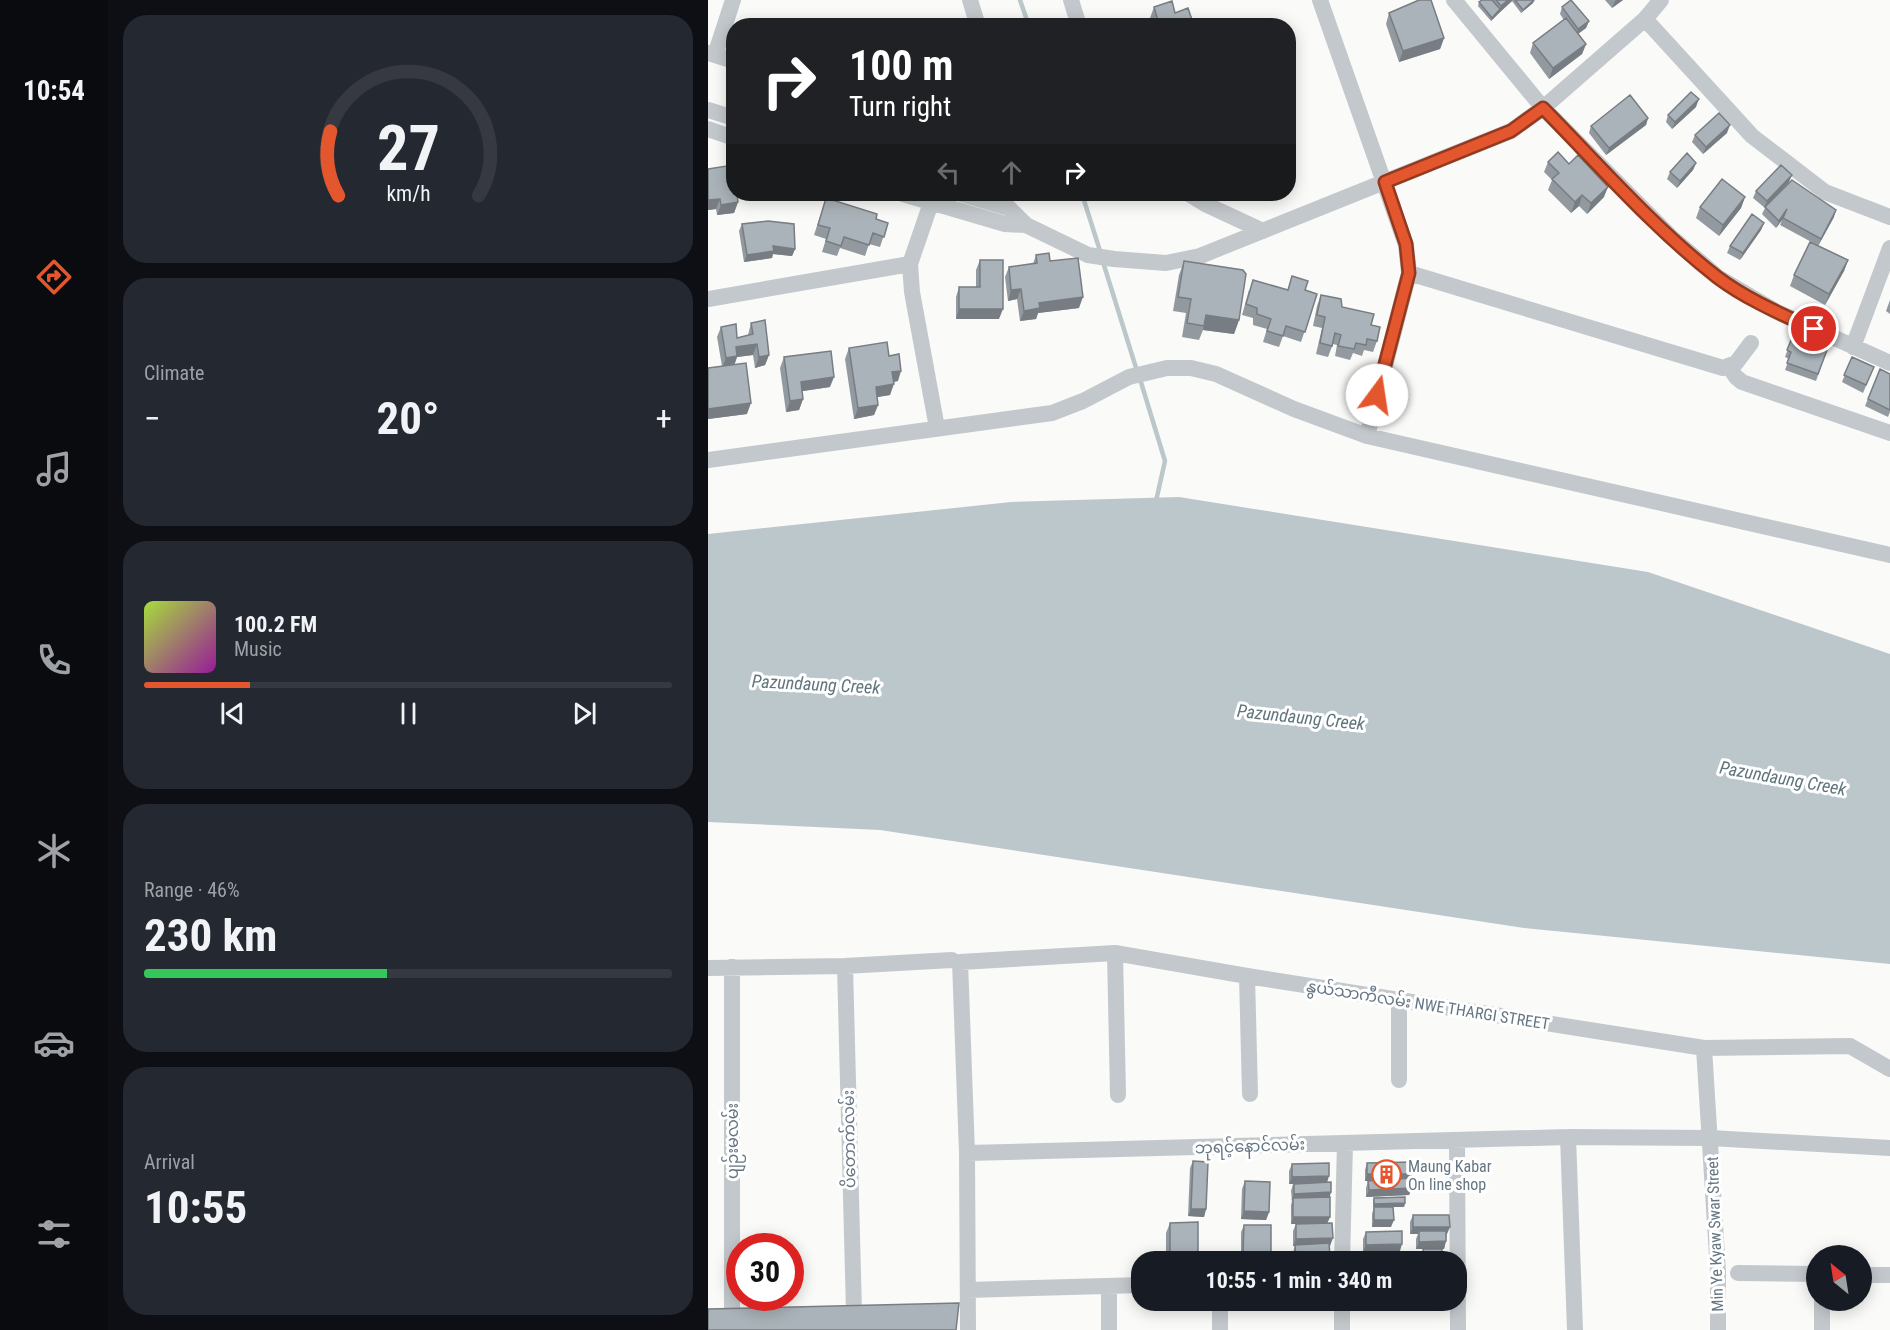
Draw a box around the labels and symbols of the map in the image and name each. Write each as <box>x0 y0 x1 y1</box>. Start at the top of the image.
pin <box>1788 303 1839 354</box>
position arrow <box>1345 363 1409 427</box>
water label: Pazundaung Creek <box>751 670 882 698</box>
water label: Pazundaung Creek <box>1236 700 1367 734</box>
water label: Pazundaung Creek <box>1718 757 1849 800</box>
street label: နွယ်သာကီလမ်း NWE THARGI STREET <box>1305 974 1551 1038</box>
street label: ပိတောက်လမ်း <box>837 1090 859 1188</box>
street label: ပျဉ်းမလမ်း <box>721 1103 746 1179</box>
street label: ဘုရင့်နောင်လမ်း <box>1194 1133 1306 1162</box>
street label: Min Ye Kyaw Swar Street <box>1703 1156 1727 1312</box>
place label: Maung Kabar On line shop <box>1408 1157 1492 1194</box>
building icon: Maung Kabar On line shop <box>1371 1159 1403 1191</box>
speed limit sign: 30 <box>726 1233 804 1311</box>
north arrow <box>1806 1245 1872 1311</box>

